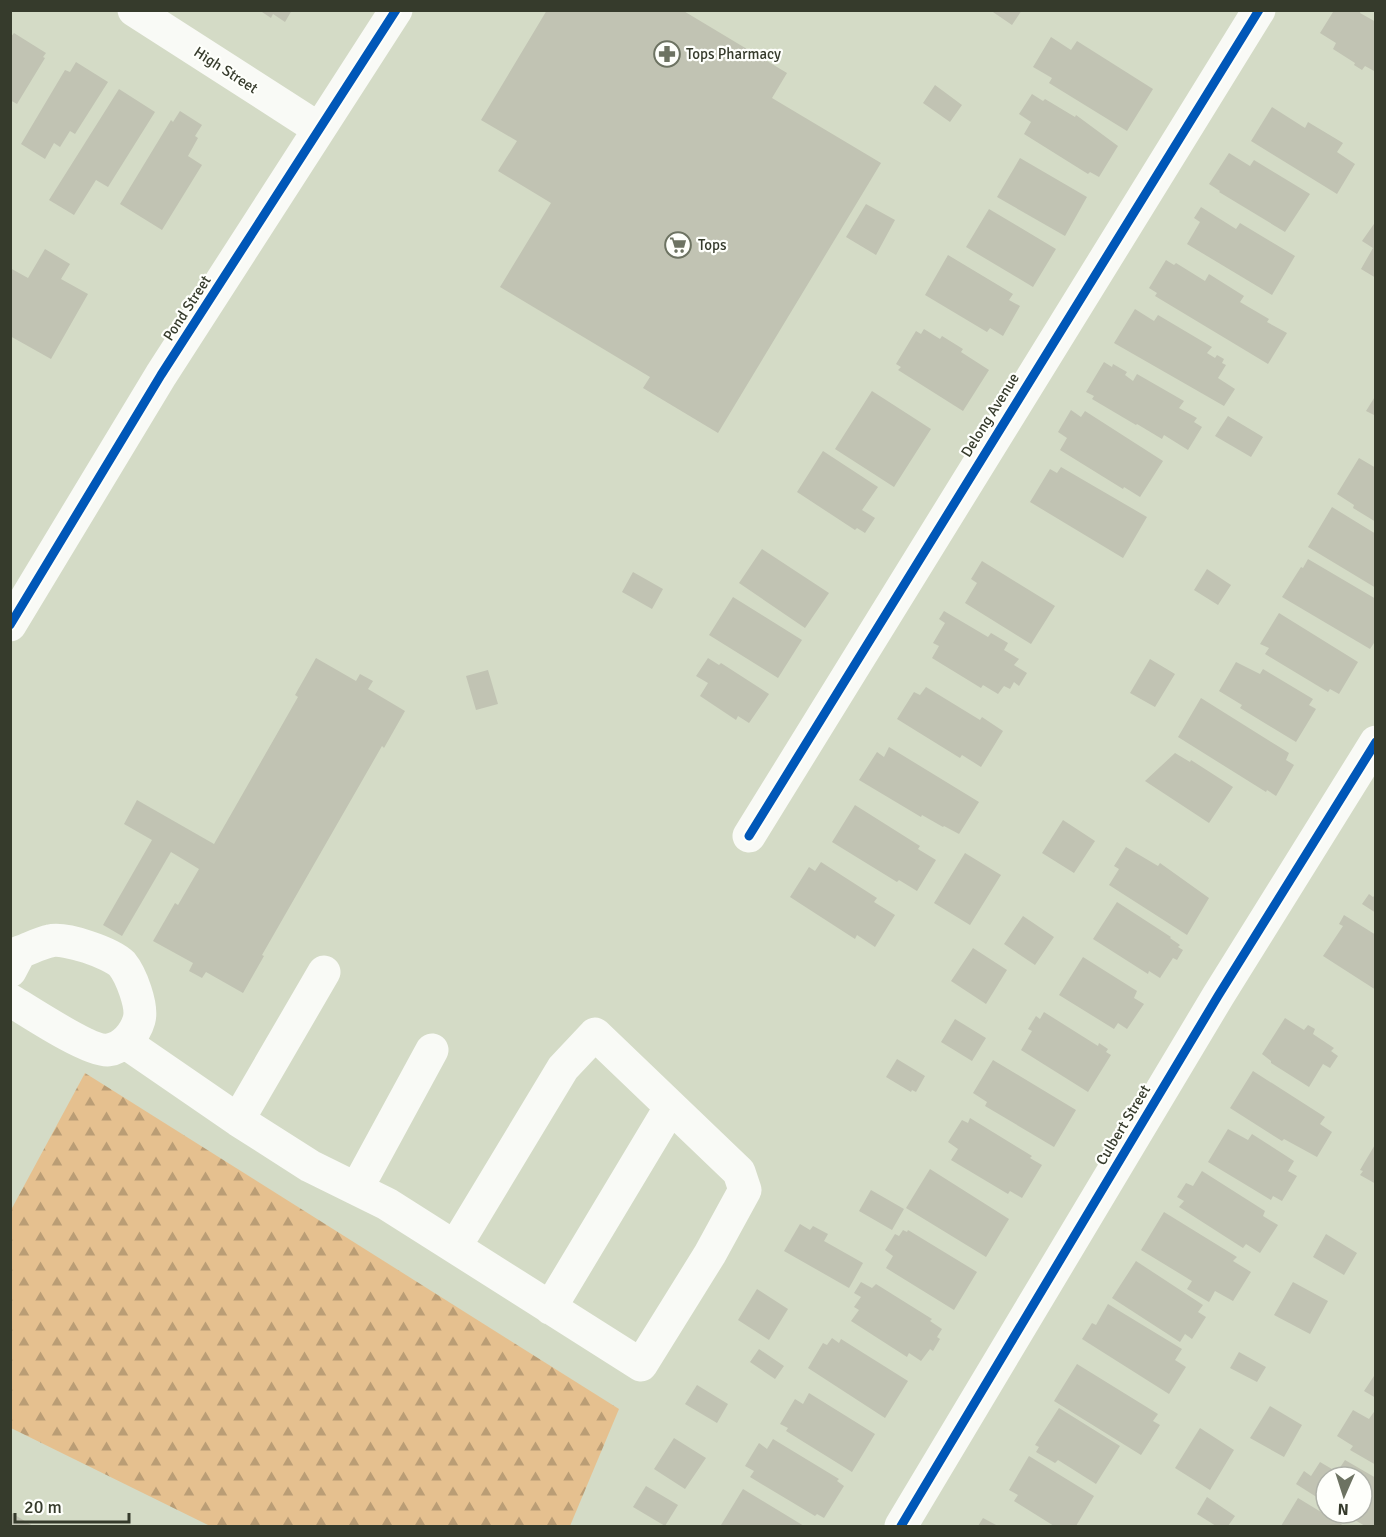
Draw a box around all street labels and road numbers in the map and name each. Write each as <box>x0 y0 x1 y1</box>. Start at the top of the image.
street label: High Street <box>191 43 261 97</box>
street label: Pond Street <box>159 272 215 344</box>
street label: Delong Avenue <box>957 370 1023 460</box>
street label: Culbert Street <box>1092 1082 1154 1168</box>

